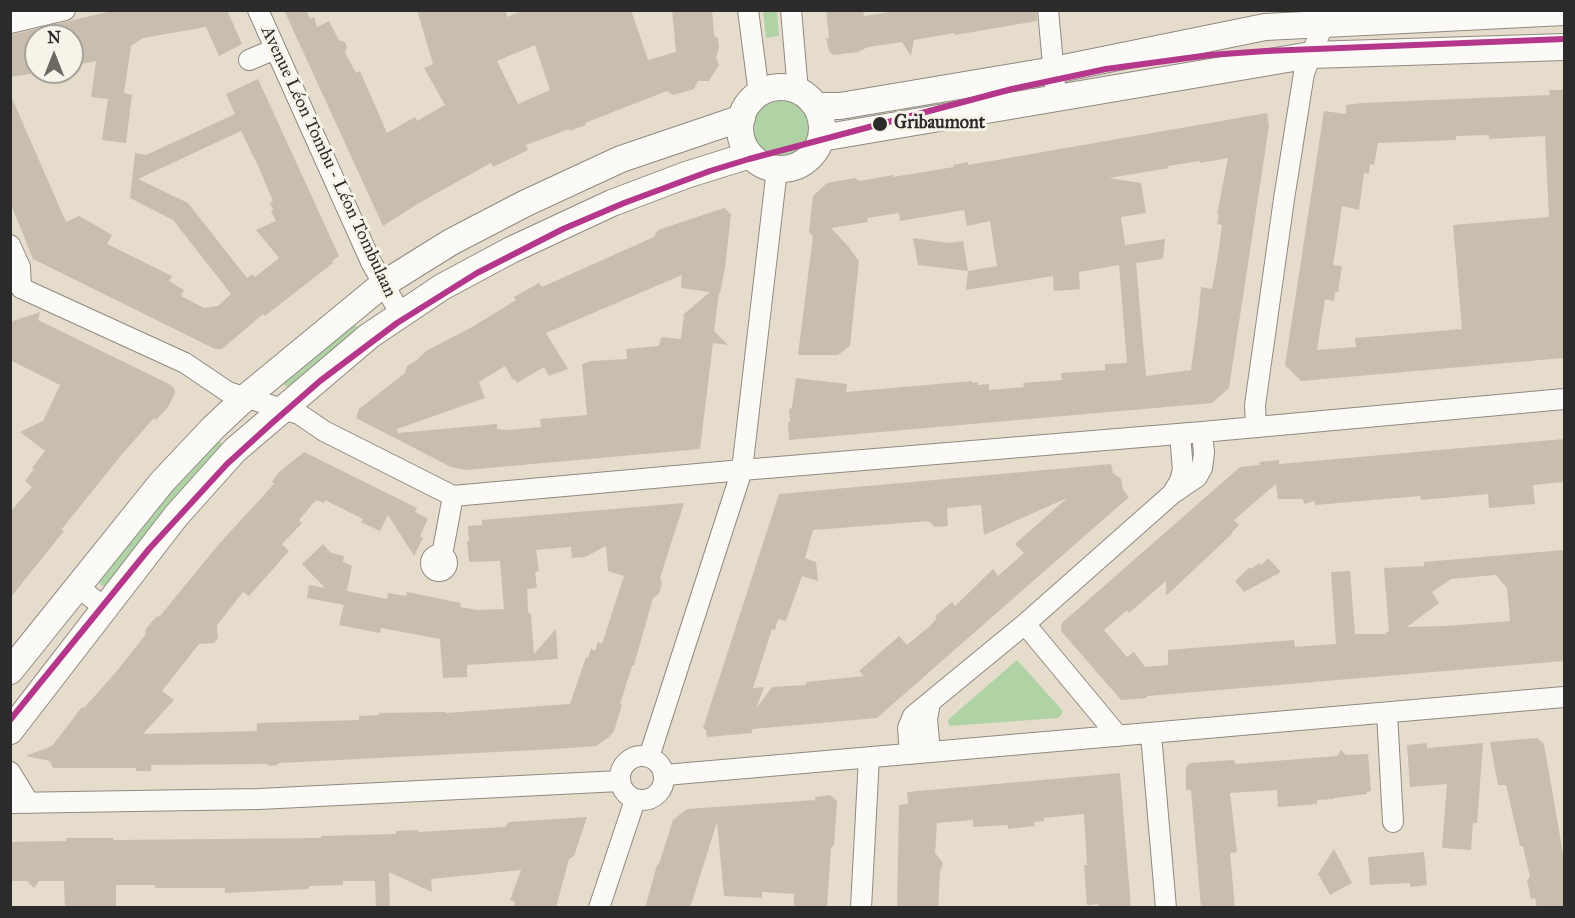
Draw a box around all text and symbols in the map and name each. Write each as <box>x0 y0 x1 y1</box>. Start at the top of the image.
street label: Avenue Léon Tombu - Léon Tombulaan <box>256 23 400 301</box>
north arrow <box>24 24 84 84</box>
text: N <box>47 28 61 47</box>
place label: Gribaumont <box>894 113 985 135</box>
marker: Gribaumont <box>871 115 889 133</box>

